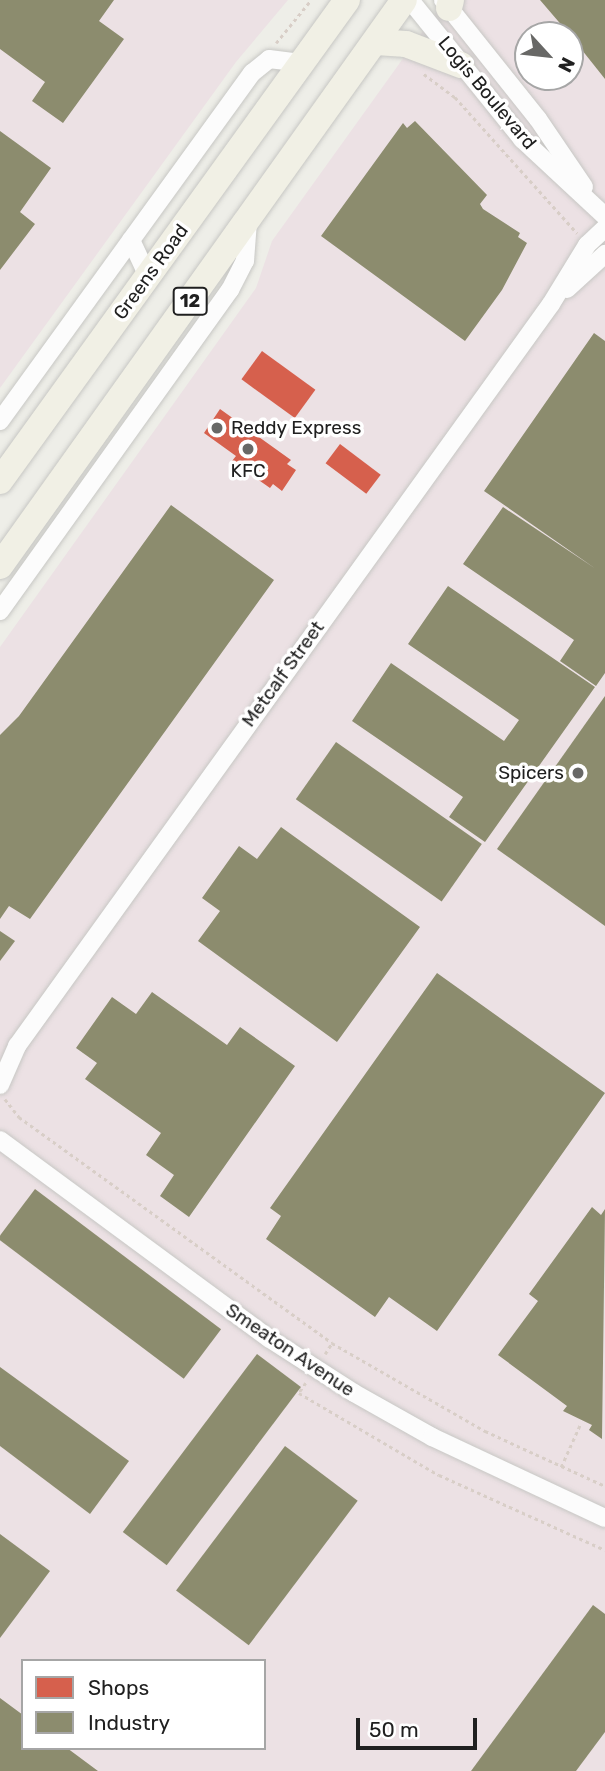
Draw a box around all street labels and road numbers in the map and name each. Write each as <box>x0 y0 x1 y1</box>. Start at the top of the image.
street label: Logis Boulevard <box>433 32 541 154</box>
street label: Greens Road <box>109 220 193 324</box>
road number: 12 <box>172 286 208 316</box>
street label: Metcalf Street <box>237 616 329 732</box>
street label: Smeaton Avenue <box>221 1298 359 1402</box>

